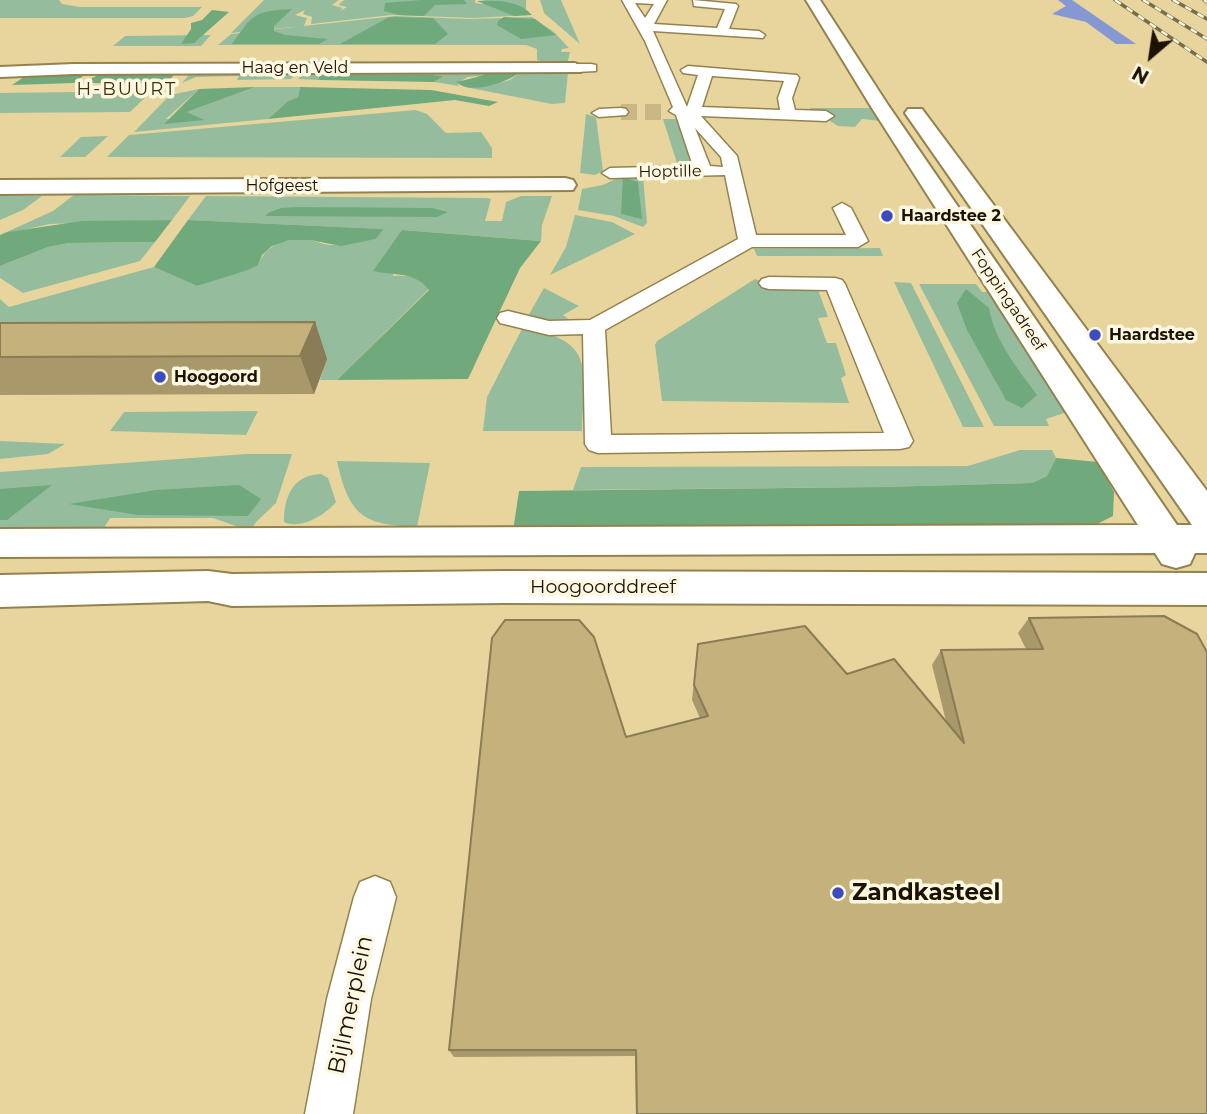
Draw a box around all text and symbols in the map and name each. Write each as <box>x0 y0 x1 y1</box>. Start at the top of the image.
north arrow <box>1116 21 1186 91</box>
street label: Haag en Veld <box>242 58 348 78</box>
text: N <box>1128 61 1153 89</box>
district label: H-BUURT <box>77 79 177 101</box>
street label: Hoptille <box>638 162 702 182</box>
street label: Hofgeest <box>246 176 318 196</box>
place label: Haardstee 2 <box>901 206 1001 226</box>
marker: Haardstee 2 <box>879 208 895 224</box>
street label: Foppingadreef <box>967 245 1049 355</box>
place label: Haardstee <box>1109 325 1195 345</box>
marker: Haardstee <box>1087 327 1103 343</box>
place label: Hoogoord <box>174 367 258 387</box>
marker: Hoogoord <box>152 369 168 385</box>
street label: Hoogoorddreef <box>530 576 676 598</box>
place label: Zandkasteel <box>852 879 1000 907</box>
marker: Zandkasteel <box>830 885 846 901</box>
street label: Bijlmerplein <box>323 933 379 1077</box>

